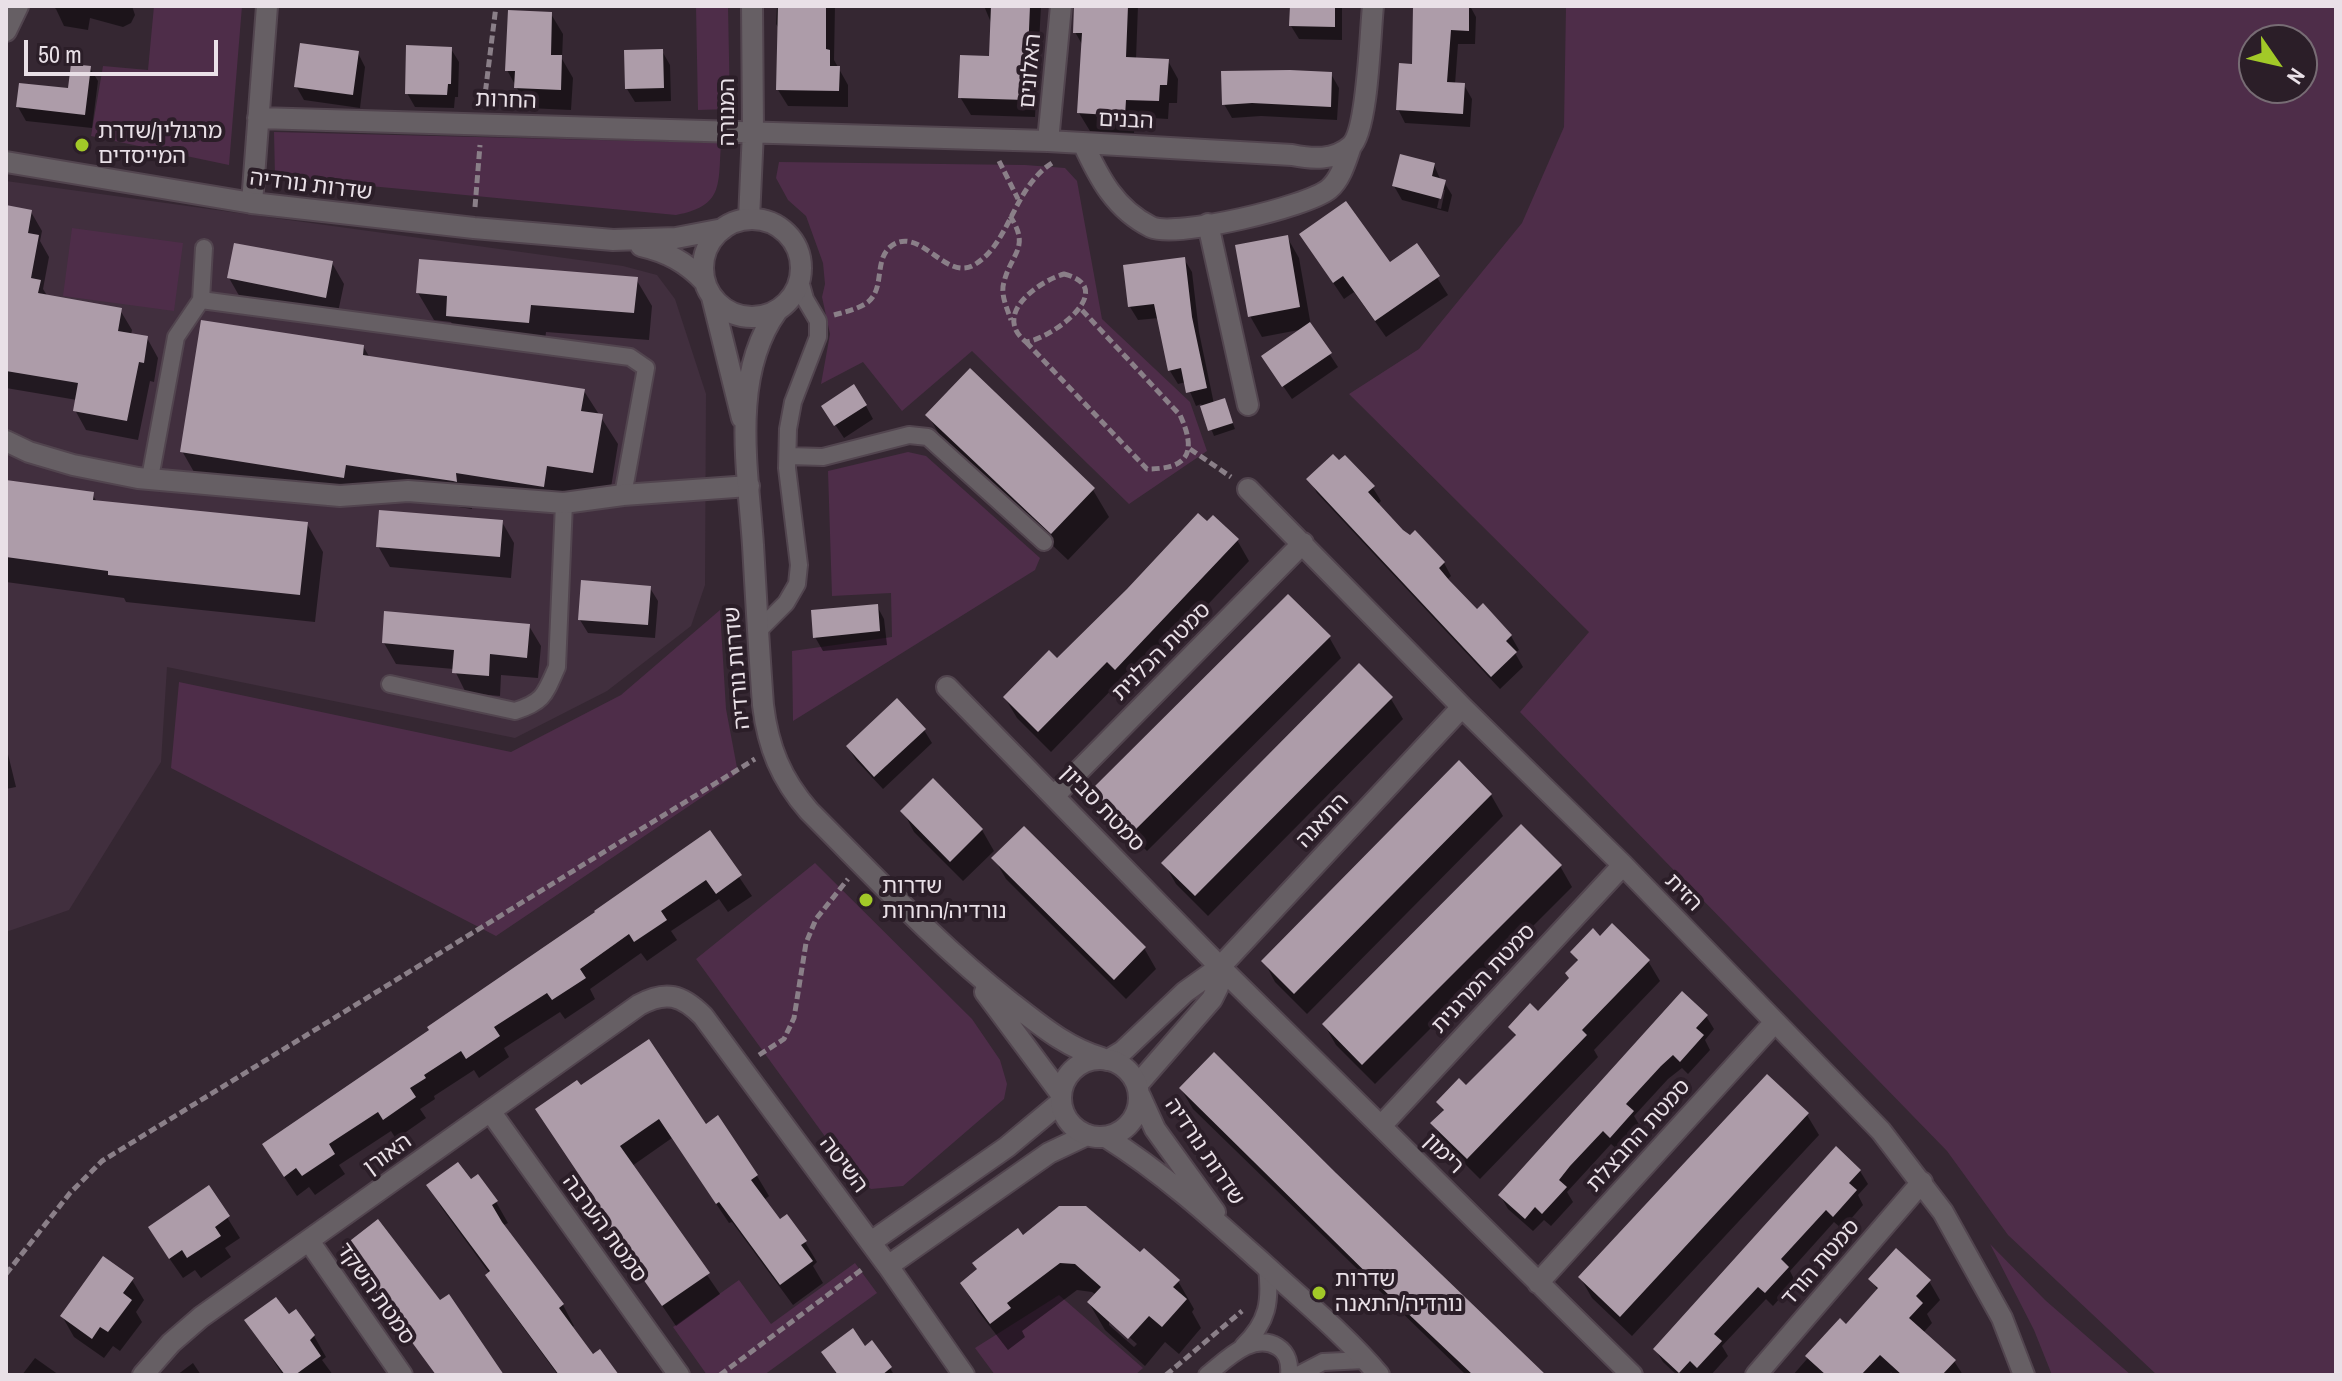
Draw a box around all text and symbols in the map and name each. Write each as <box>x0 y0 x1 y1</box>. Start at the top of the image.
scale bar <box>28 24 222 74</box>
north arrow <box>2238 24 2318 104</box>
street label: האלונים <box>1015 33 1047 109</box>
text: 50 m <box>38 38 82 70</box>
text: N <box>2280 63 2312 90</box>
street label: המנורה <box>715 78 741 146</box>
street label: החרות <box>475 87 537 115</box>
street label: הבנים <box>1098 106 1154 136</box>
place label: מרגולין/שדרת המייסדים <box>98 119 222 170</box>
marker: מרגולין/שדרת המייסדים <box>73 136 91 154</box>
street label: שדרות נורדיה <box>248 165 374 207</box>
street label: סמטת הכלנית <box>1107 597 1217 707</box>
street label: שדרות נורדיה <box>719 605 757 731</box>
street label: סמטת סביון <box>1054 760 1150 858</box>
street label: התאנה <box>1291 788 1355 854</box>
street label: הזית <box>1659 869 1707 917</box>
place label: שדרות נורדיה/החרות <box>882 874 1007 926</box>
marker: שדרות נורדיה/החרות <box>857 891 875 909</box>
street label: סמטת המרגנית <box>1427 919 1541 1039</box>
street label: סמטת החבצלת <box>1582 1074 1696 1198</box>
street label: שדרות נורדיה <box>1159 1093 1249 1211</box>
street label: רימון <box>1417 1128 1469 1180</box>
street label: האורן <box>359 1129 417 1181</box>
street label: השיטה <box>813 1132 873 1198</box>
street label: סמטת הערבה <box>556 1170 652 1288</box>
street label: סמטת הורד <box>1776 1214 1866 1312</box>
street label: סמטת השקד <box>330 1238 420 1350</box>
place label: שדרות נורדיה/התאנה <box>1335 1267 1463 1318</box>
marker: שדרות נורדיה/התאנה <box>1310 1284 1328 1302</box>

